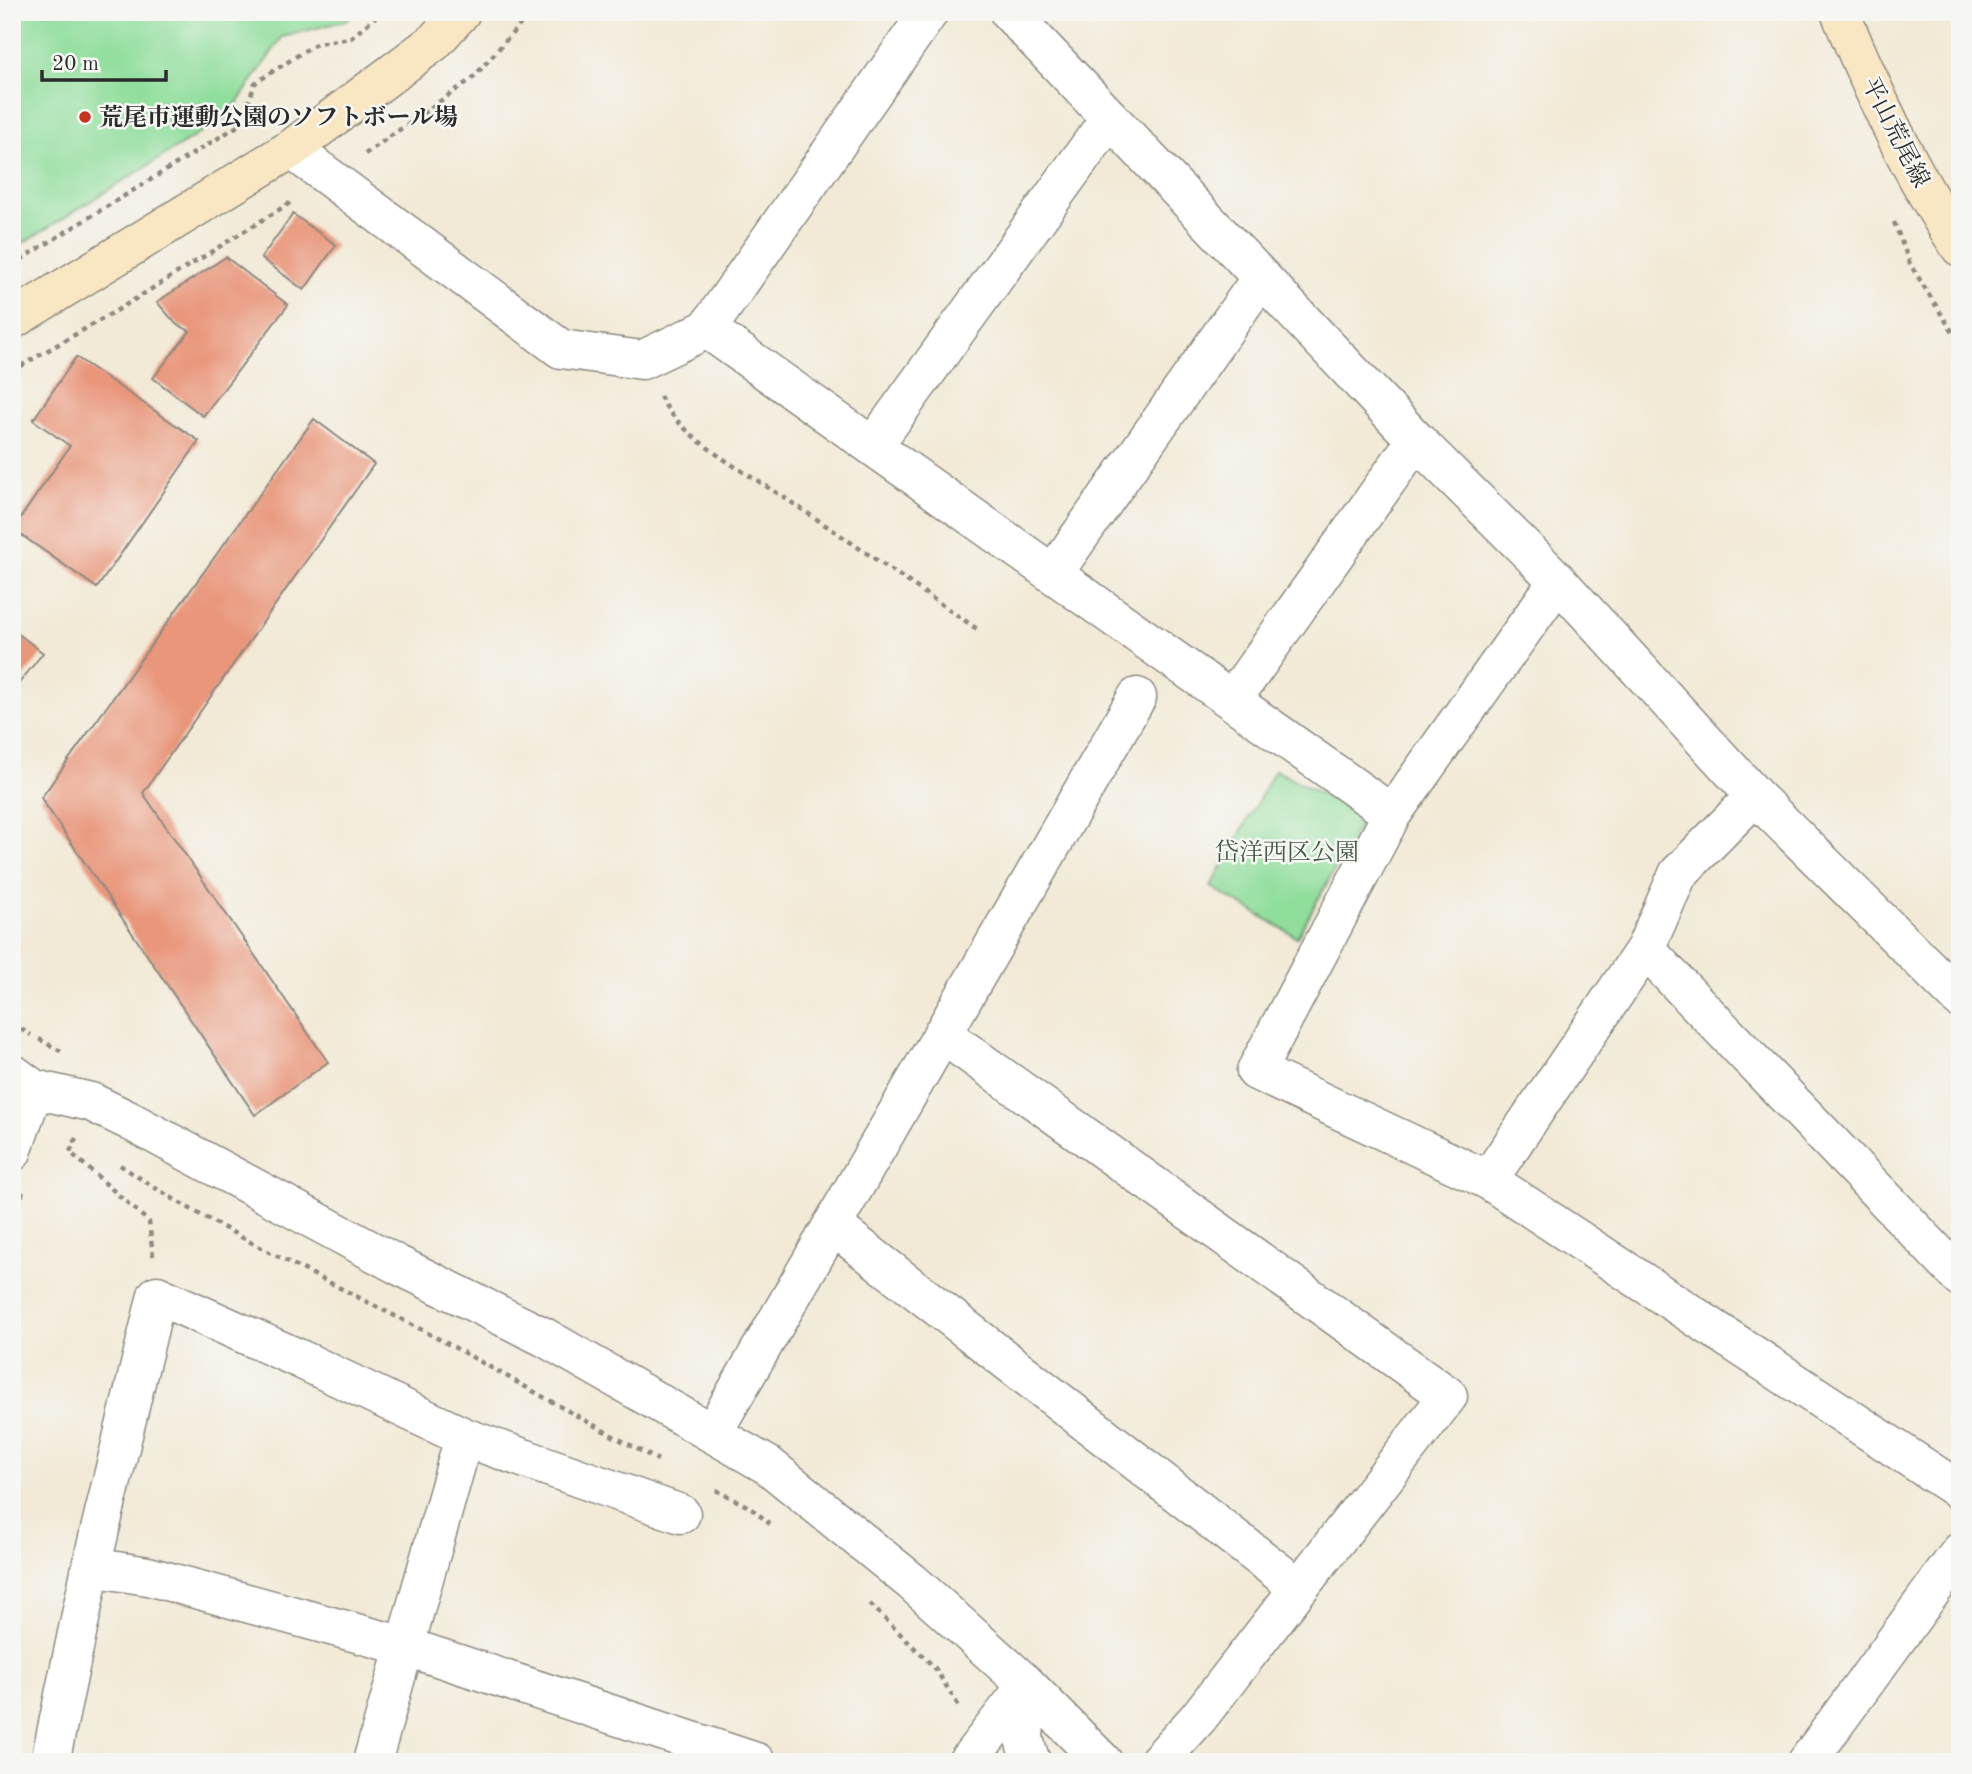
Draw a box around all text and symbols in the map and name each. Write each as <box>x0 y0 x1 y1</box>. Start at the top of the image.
scale bar <box>42 38 166 82</box>
text: 20 m <box>52 54 99 75</box>
street label: 平山荒尾線 <box>1856 73 1935 192</box>
place label: 荒尾市運動公園のソフトボール場 <box>99 104 458 131</box>
marker: 荒尾市運動公園のソフトボール場 <box>77 109 93 125</box>
park label: 岱洋西区公園 <box>1215 839 1359 866</box>

